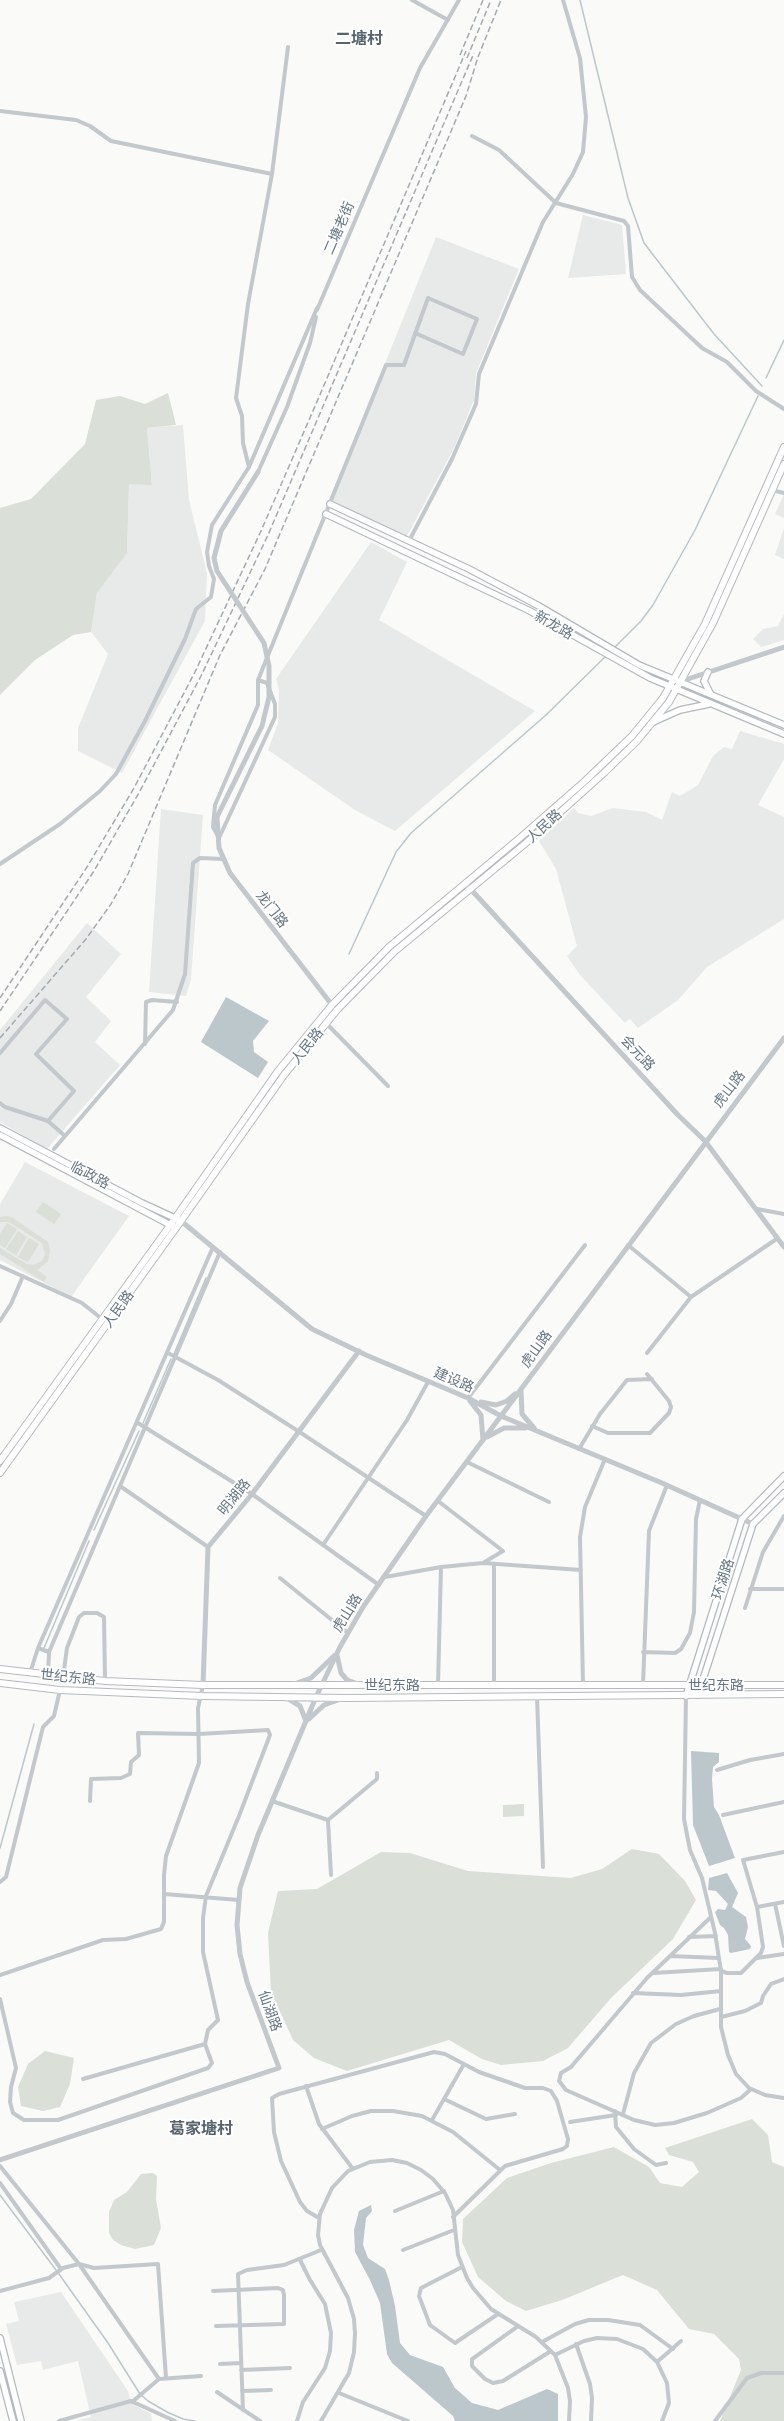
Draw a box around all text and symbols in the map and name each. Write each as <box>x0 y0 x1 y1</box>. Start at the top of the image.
district label: 二塘村 <box>335 29 383 49</box>
street label: 二塘老街 <box>320 199 358 257</box>
street label: 新龙路 <box>532 607 576 643</box>
street label: 人民路 <box>523 806 565 846</box>
street label: 龙门路 <box>252 887 292 931</box>
street label: 人民路 <box>287 1024 327 1068</box>
street label: 会元路 <box>618 1032 658 1074</box>
street label: 虎山路 <box>709 1067 749 1111</box>
street label: 临政路 <box>68 1158 112 1192</box>
street label: 人民路 <box>99 1287 137 1331</box>
street label: 虎山路 <box>517 1327 555 1371</box>
street label: 建设路 <box>431 1364 477 1396</box>
street label: 明湖路 <box>214 1475 254 1519</box>
street label: 环湖路 <box>709 1556 737 1602</box>
street label: 虎山路 <box>329 1591 365 1635</box>
street label: 世纪东路 <box>39 1666 97 1688</box>
street label: 世纪东路 <box>364 1677 420 1693</box>
street label: 世纪东路 <box>688 1677 744 1693</box>
street label: 仙湖路 <box>255 1988 285 2034</box>
district label: 葛家塘村 <box>169 2119 233 2139</box>

